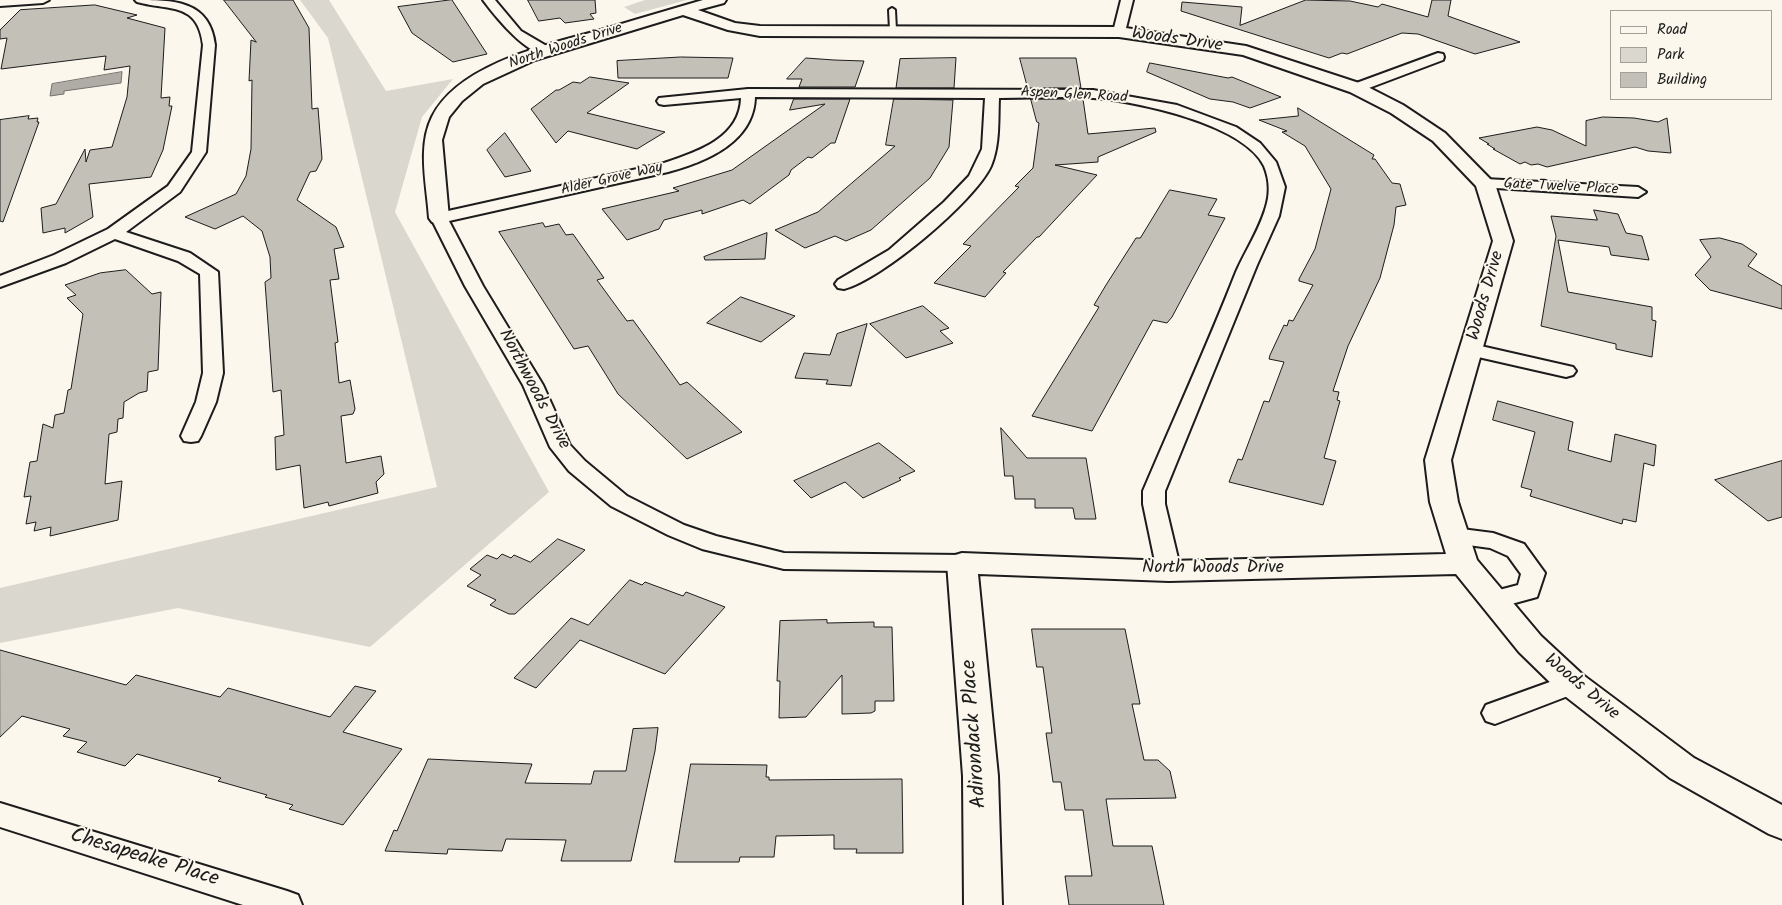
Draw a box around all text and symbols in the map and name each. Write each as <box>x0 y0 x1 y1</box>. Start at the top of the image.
legend <box>1610 10 1772 100</box>
text: Road <box>1657 18 1687 42</box>
street label: North Woods Drive <box>507 20 625 74</box>
street label: Woods Drive <box>1130 24 1224 58</box>
text: Park <box>1657 43 1684 67</box>
text: Building <box>1657 68 1707 92</box>
street label: Aspen Glen Road <box>1020 84 1128 108</box>
street label: Alder Grove Way <box>559 160 665 200</box>
street label: Gate Twelve Place <box>1503 176 1619 200</box>
street label: Woods Drive <box>1464 249 1510 343</box>
street label: Northwoods Drive <box>492 326 574 454</box>
street label: North Woods Drive <box>1142 558 1284 580</box>
street label: Woods Drive <box>1539 650 1623 726</box>
street label: Adirondack Place <box>958 659 994 809</box>
street label: Chesapeake Place <box>67 824 221 894</box>

